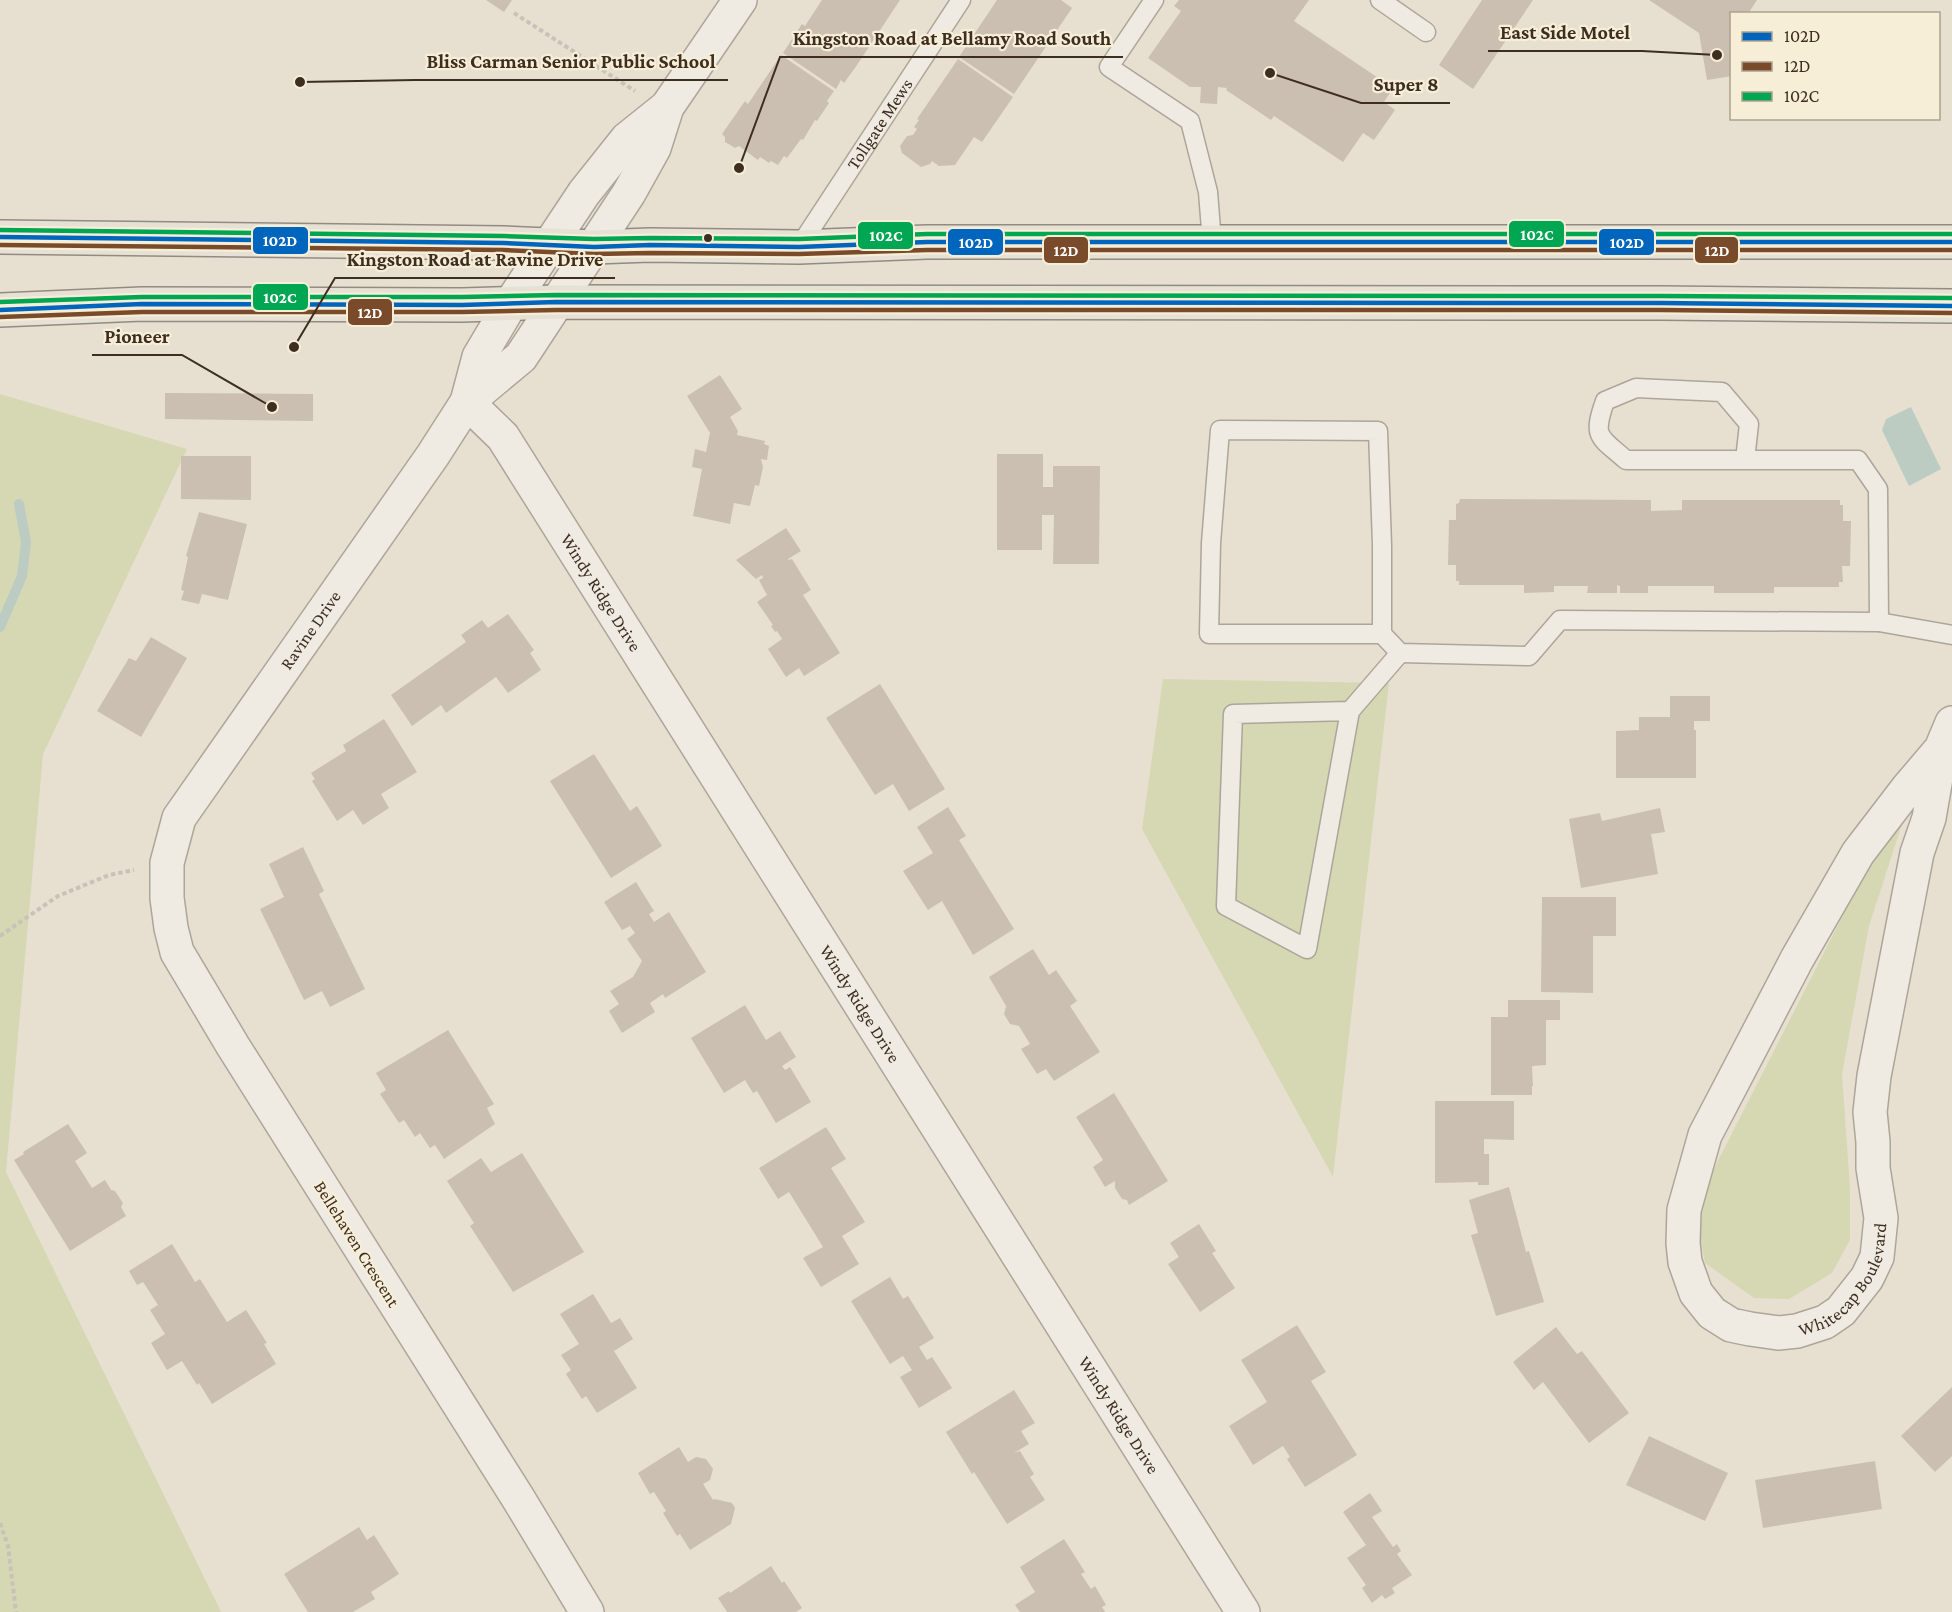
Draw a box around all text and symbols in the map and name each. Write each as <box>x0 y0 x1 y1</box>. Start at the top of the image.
legend <box>1730 12 1940 120</box>
callout: East Side Motel <box>1488 13 1642 51</box>
callout: Kingston Road at Bellamy Road South <box>780 19 1123 57</box>
text: East Side Motel <box>1500 21 1630 43</box>
text: 102D <box>1784 26 1821 46</box>
text: Kingston Road at Bellamy Road South <box>793 27 1112 49</box>
callout: Bliss Carman Senior Public School <box>415 42 728 80</box>
text: Bliss Carman Senior Public School <box>427 50 716 72</box>
text: 12D <box>1784 56 1811 76</box>
callout: Super 8 <box>1361 65 1450 103</box>
text: Super 8 <box>1373 73 1439 95</box>
street label: Tollgate Mews <box>843 75 917 173</box>
text: 102C <box>1784 86 1820 106</box>
line badge: 102C <box>1508 220 1565 248</box>
line badge: 102C <box>857 221 914 250</box>
line badge: 102D <box>252 226 309 255</box>
text: 102C <box>1520 226 1554 243</box>
text: 102C <box>869 227 903 244</box>
line badge: 102D <box>947 228 1004 256</box>
line badge: 102D <box>1598 228 1655 256</box>
text: 102D <box>263 232 297 249</box>
unlabelled marker <box>702 232 714 244</box>
text: 102D <box>959 234 993 251</box>
text: 102D <box>1610 234 1644 251</box>
line badge: 12D <box>1043 236 1089 264</box>
line badge: 12D <box>1694 236 1739 264</box>
callout: Kingston Road at Ravine Drive <box>335 240 615 278</box>
text: 12D <box>1053 242 1079 259</box>
text: 12D <box>1704 242 1730 259</box>
text: Kingston Road at Ravine Drive <box>347 248 603 270</box>
line badge: 102C <box>252 283 309 311</box>
text: 102C <box>263 289 297 306</box>
line badge: 12D <box>347 298 393 326</box>
text: 12D <box>357 304 383 321</box>
callout: Pioneer <box>92 317 182 355</box>
text: Pioneer <box>104 325 170 347</box>
street label: Windy Ridge Drive <box>556 530 645 655</box>
street label: Ravine Drive <box>276 587 345 673</box>
street label: Windy Ridge Drive <box>815 941 904 1066</box>
street label: Bellehaven Crescent <box>310 1177 404 1312</box>
street label: Whitecap Boulevard <box>1796 1221 1890 1340</box>
street label: Windy Ridge Drive <box>1074 1353 1163 1478</box>

